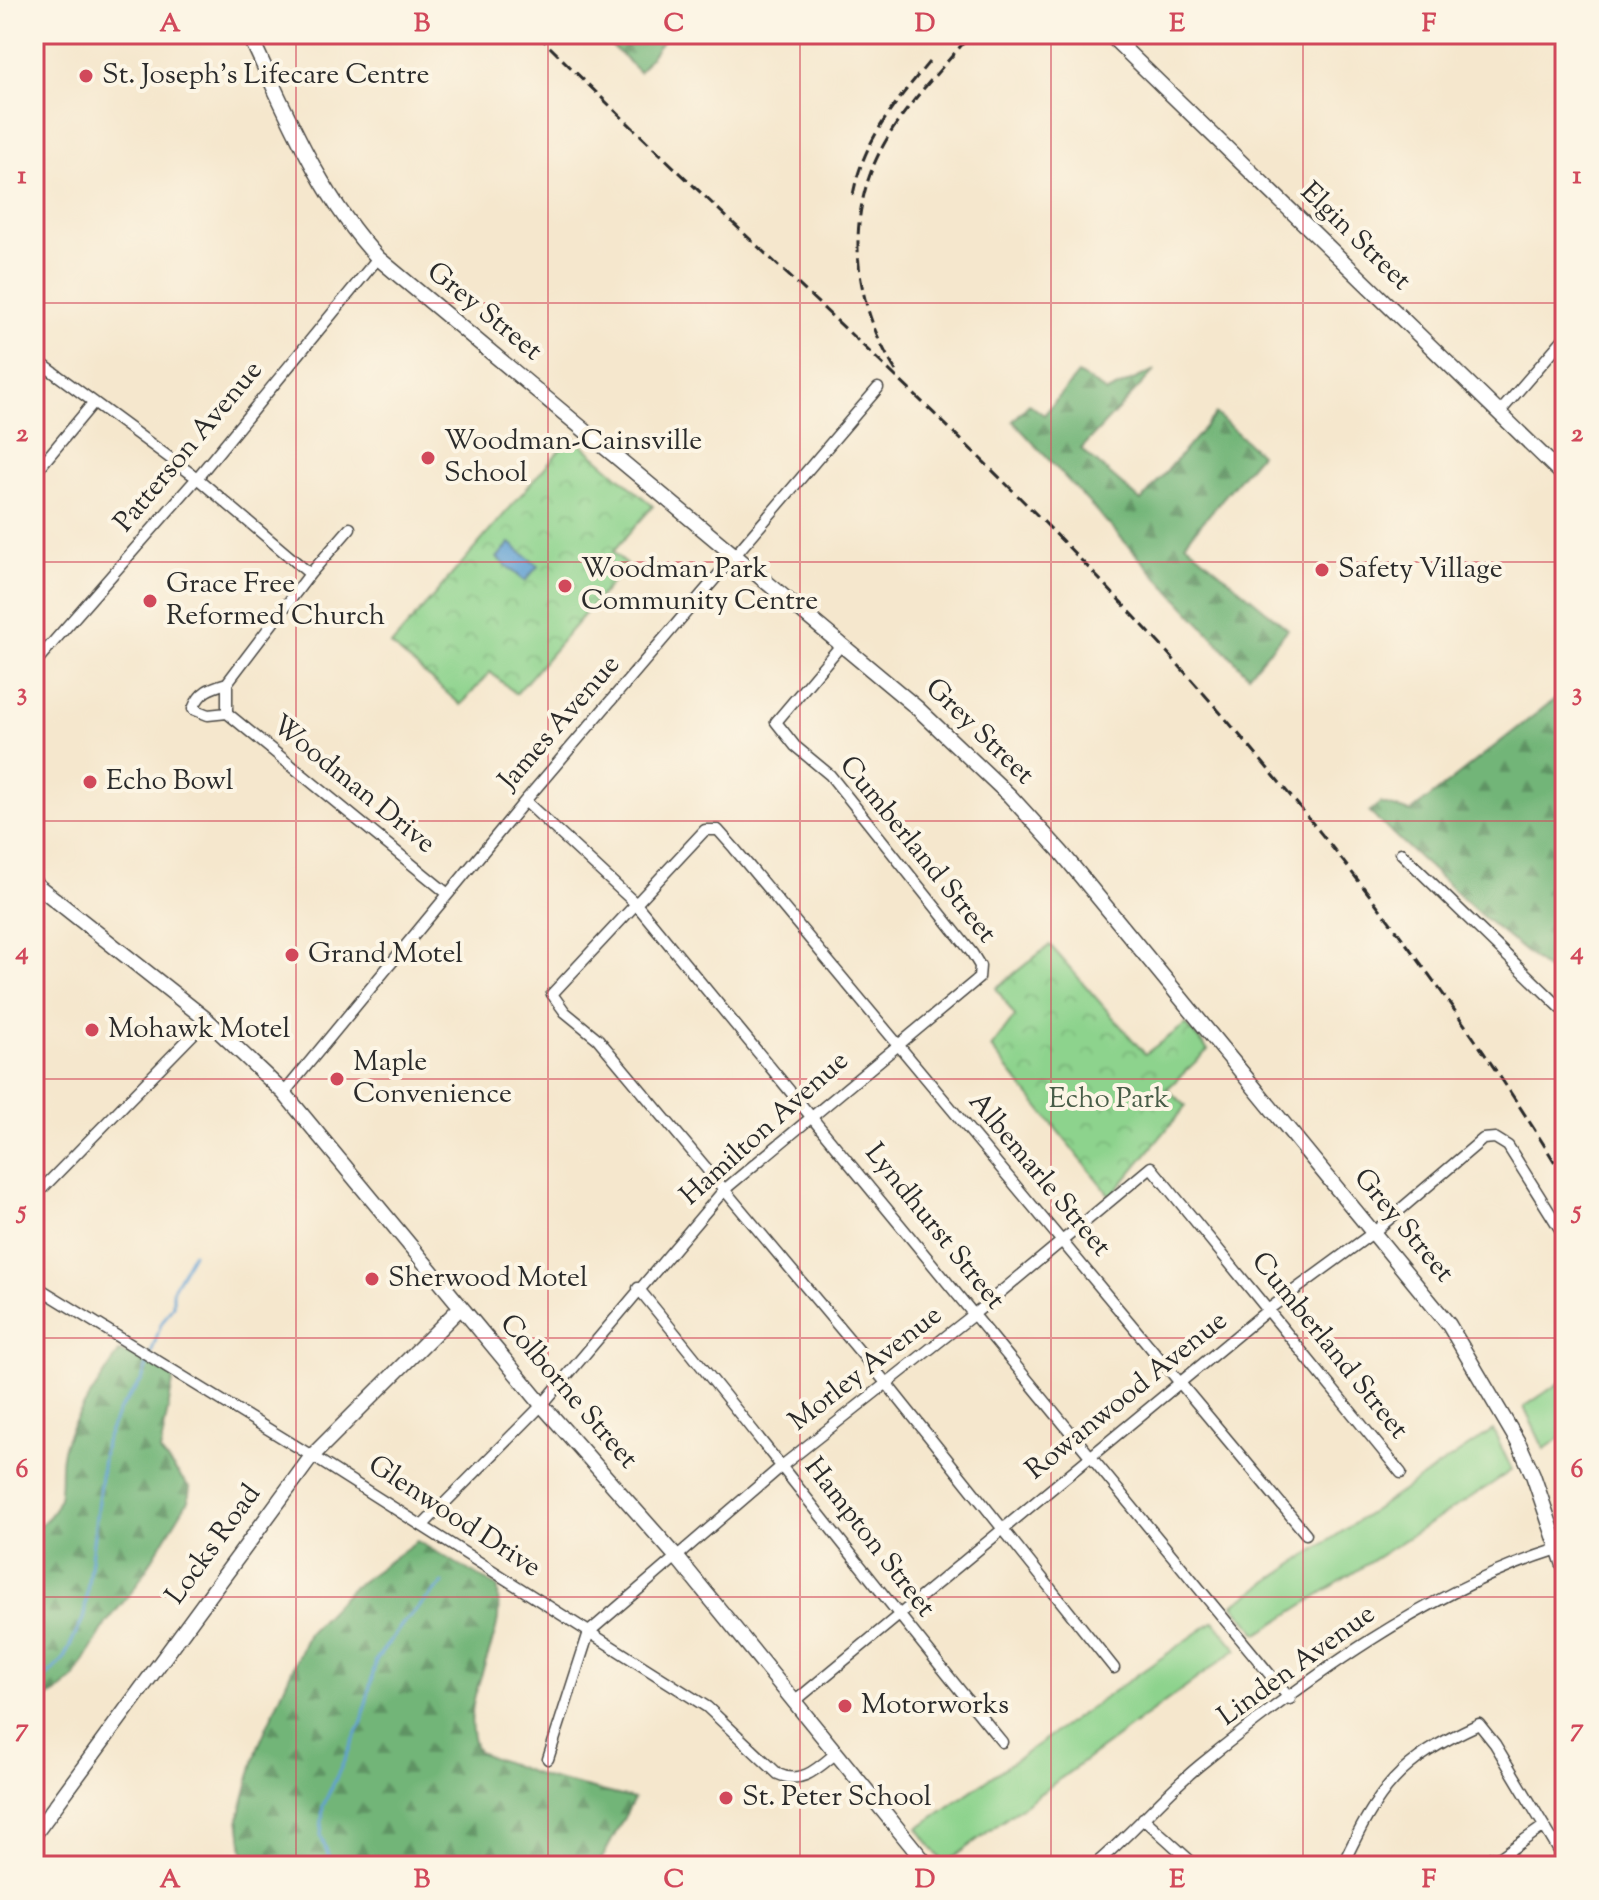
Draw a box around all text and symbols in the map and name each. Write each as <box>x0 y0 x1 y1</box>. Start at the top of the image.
text: A <box>159 6 181 43</box>
text: B <box>414 6 431 43</box>
text: C <box>664 6 684 43</box>
text: D <box>915 6 935 43</box>
text: E <box>1169 6 1185 43</box>
text: F <box>1422 6 1437 43</box>
place label: St. Joseph's Lifecare Centre <box>102 56 429 96</box>
marker: St. Joseph's Lifecare Centre <box>77 67 95 85</box>
text: 1 <box>18 158 27 195</box>
text: 1 <box>1573 158 1582 195</box>
street label: Elgin Street <box>1290 174 1420 301</box>
street label: Grey Street <box>418 253 551 371</box>
street label: Patterson Avenue <box>105 353 273 541</box>
text: 2 <box>16 416 29 453</box>
text: 2 <box>1571 416 1584 453</box>
place label: Woodman-Cainsville School <box>444 422 702 494</box>
marker: Woodman-Cainsville School <box>419 449 437 467</box>
place label: Woodman Park Community Centre <box>581 550 818 622</box>
place label: Safety Village <box>1338 550 1503 590</box>
marker: Safety Village <box>1313 561 1331 579</box>
place label: Grace Free Reformed Church <box>166 565 385 637</box>
marker: Woodman Park Community Centre <box>556 577 574 595</box>
marker: Grace Free Reformed Church <box>141 592 159 610</box>
street label: James Avenue <box>489 647 630 801</box>
street label: Grey Street <box>915 670 1043 795</box>
text: 3 <box>17 675 27 712</box>
text: 3 <box>1572 675 1582 712</box>
street label: Woodman Drive <box>262 706 444 864</box>
street label: Cumberland Street <box>829 748 1005 953</box>
place label: Echo Bowl <box>106 762 234 802</box>
marker: Echo Bowl <box>81 773 99 791</box>
text: 4 <box>14 934 29 971</box>
text: 4 <box>1569 934 1584 971</box>
place label: Grand Motel <box>308 935 463 975</box>
marker: Grand Motel <box>283 946 301 964</box>
place label: Mohawk Motel <box>108 1010 290 1050</box>
marker: Mohawk Motel <box>83 1021 101 1039</box>
street label: Hamilton Avenue <box>672 1042 858 1216</box>
place label: Maple Convenience <box>353 1043 512 1115</box>
marker: Maple Convenience <box>328 1070 346 1088</box>
park label: Echo Park <box>1049 1080 1169 1120</box>
street label: Albemarle Street <box>958 1084 1120 1266</box>
street label: Lyndhurst Street <box>854 1135 1014 1319</box>
street label: Grey Street <box>1343 1160 1463 1292</box>
text: 5 <box>16 1193 27 1230</box>
text: 5 <box>1571 1193 1582 1230</box>
street label: Cumberland Street <box>1241 1244 1417 1449</box>
place label: Sherwood Motel <box>388 1259 588 1299</box>
marker: Sherwood Motel <box>363 1270 381 1288</box>
street label: Morley Avenue <box>781 1296 951 1442</box>
street label: Rowanwood Avenue <box>1017 1302 1237 1490</box>
street label: Colborne Street <box>489 1306 647 1479</box>
street label: Glenwood Drive <box>360 1446 548 1588</box>
street label: Hampton Street <box>794 1450 944 1627</box>
text: 6 <box>16 1452 29 1489</box>
text: 6 <box>1571 1452 1584 1489</box>
street label: Locks Road <box>157 1477 271 1613</box>
street label: Linden Avenue <box>1210 1595 1384 1737</box>
place label: Motorworks <box>861 1686 1009 1726</box>
marker: Motorworks <box>836 1697 854 1715</box>
text: 7 <box>15 1711 29 1748</box>
text: 7 <box>1570 1711 1584 1748</box>
place label: St. Peter School <box>742 1778 932 1818</box>
marker: St. Peter School <box>717 1789 735 1807</box>
text: A <box>159 1862 181 1899</box>
text: B <box>414 1862 431 1899</box>
text: C <box>664 1862 684 1899</box>
text: D <box>915 1862 935 1899</box>
text: E <box>1169 1862 1185 1899</box>
text: F <box>1422 1862 1437 1899</box>

